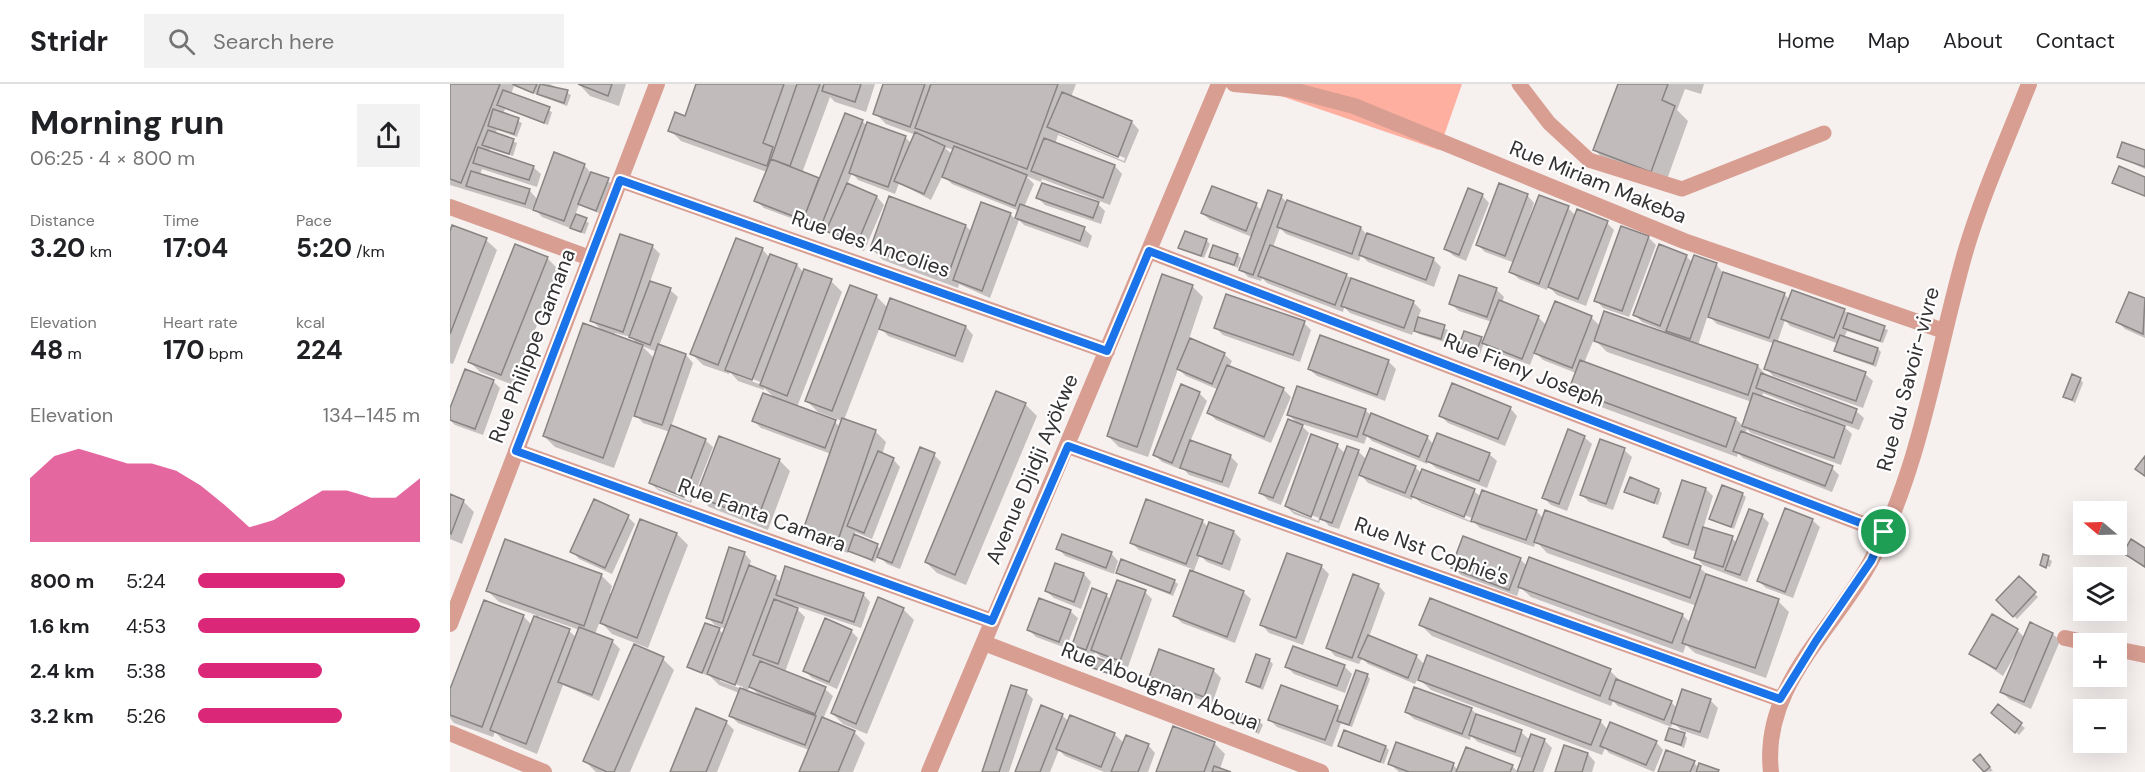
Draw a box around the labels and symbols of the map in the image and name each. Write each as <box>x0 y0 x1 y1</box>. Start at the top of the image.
street label: Rue Miriam Makeba <box>1505 134 1691 230</box>
street label: Rue des Ancolies <box>788 204 954 284</box>
street label: Rue Philippe Gamana <box>482 245 582 447</box>
street label: Rue du Savoir-vivre <box>1870 284 1946 474</box>
street label: Rue Fieny Joseph <box>1440 326 1608 414</box>
street label: Avenue Djidji Ayökwe <box>979 369 1085 569</box>
street label: Rue Fanta Camara <box>674 472 850 558</box>
north arrow <box>2073 501 2127 555</box>
pin <box>1858 506 1909 557</box>
street label: Rue Nst Cophie's <box>1351 510 1513 592</box>
street label: Rue Abougnan Aboua <box>1057 635 1263 737</box>

